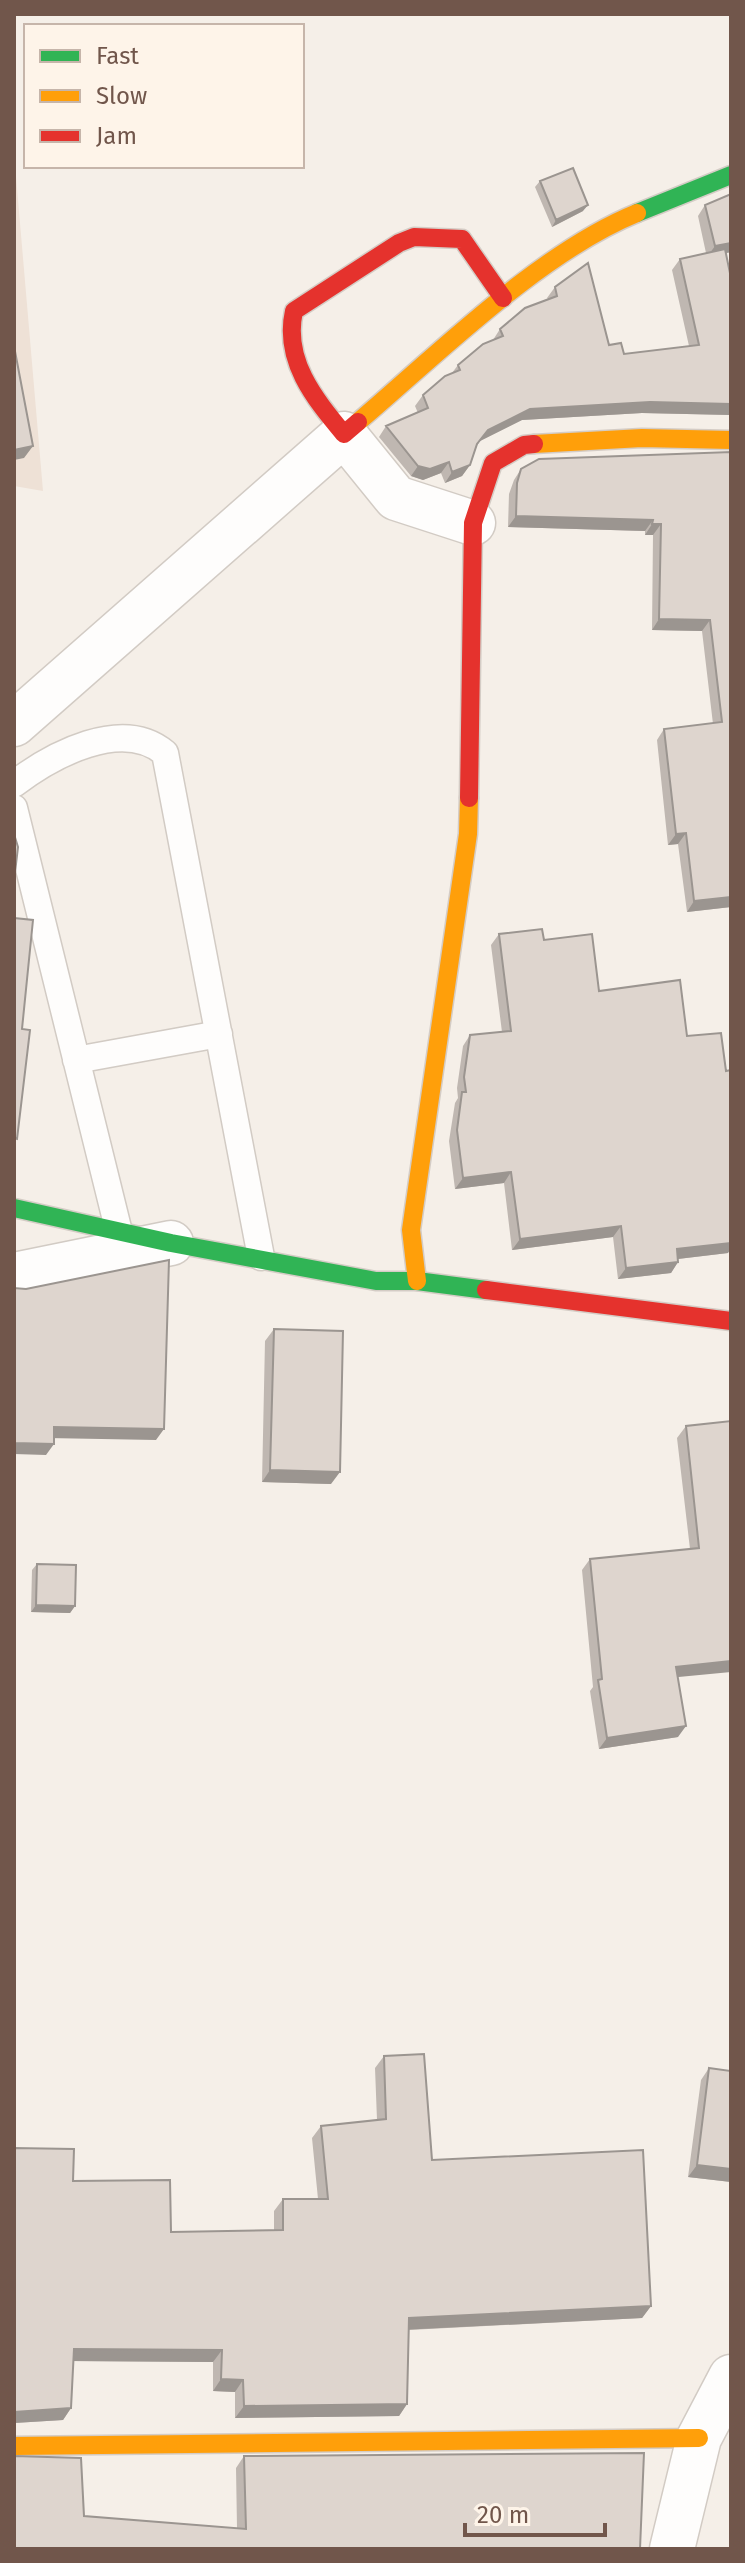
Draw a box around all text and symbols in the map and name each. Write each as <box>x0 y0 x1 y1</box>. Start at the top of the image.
legend <box>24 24 304 168</box>
text: Fast <box>96 42 139 70</box>
text: Slow <box>96 82 147 110</box>
text: Jam <box>96 122 137 150</box>
scale bar <box>465 2487 605 2537</box>
text: 20 m <box>477 2501 529 2529</box>

